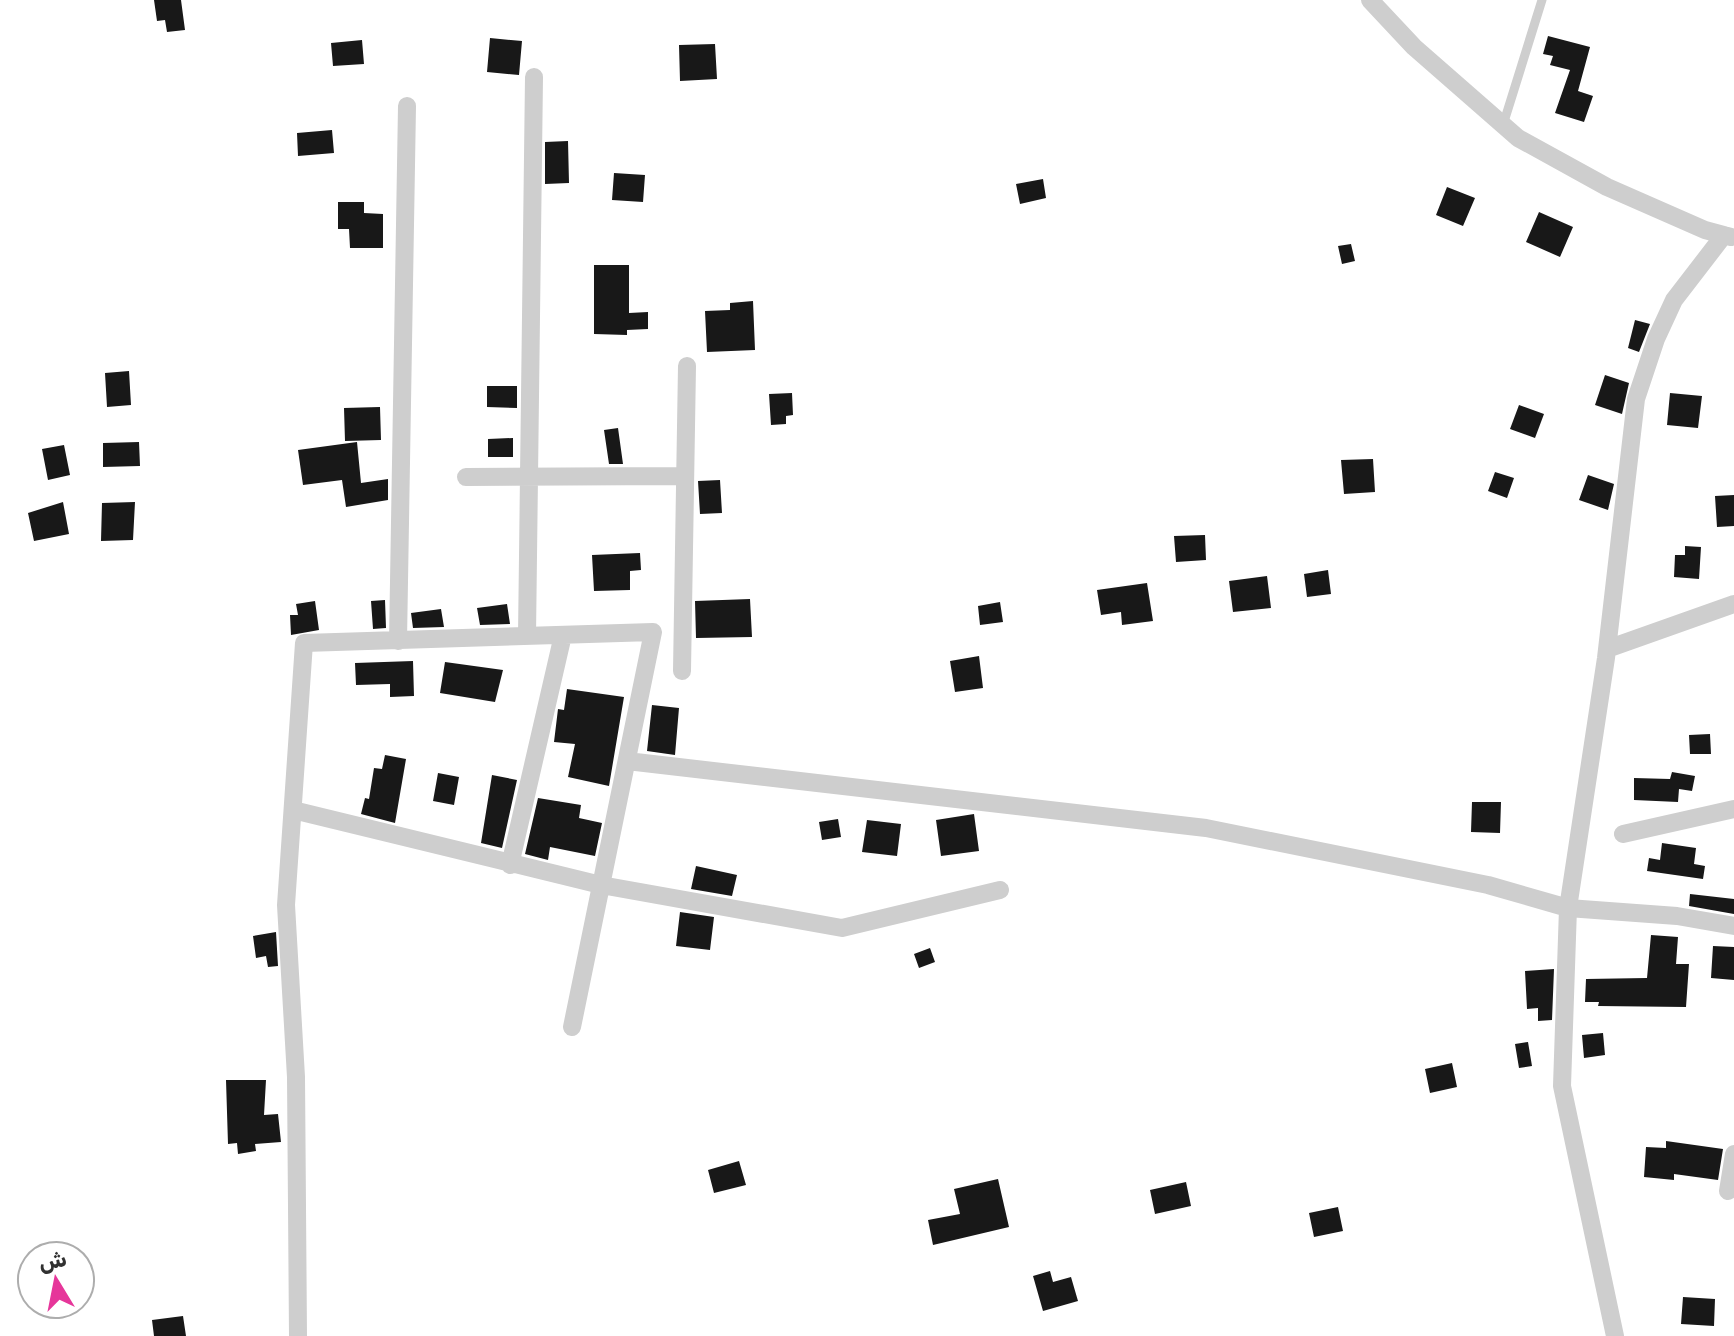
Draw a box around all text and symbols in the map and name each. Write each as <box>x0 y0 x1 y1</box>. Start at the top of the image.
north arrow <box>16 1240 96 1320</box>
text: ش <box>37 1245 69 1277</box>

